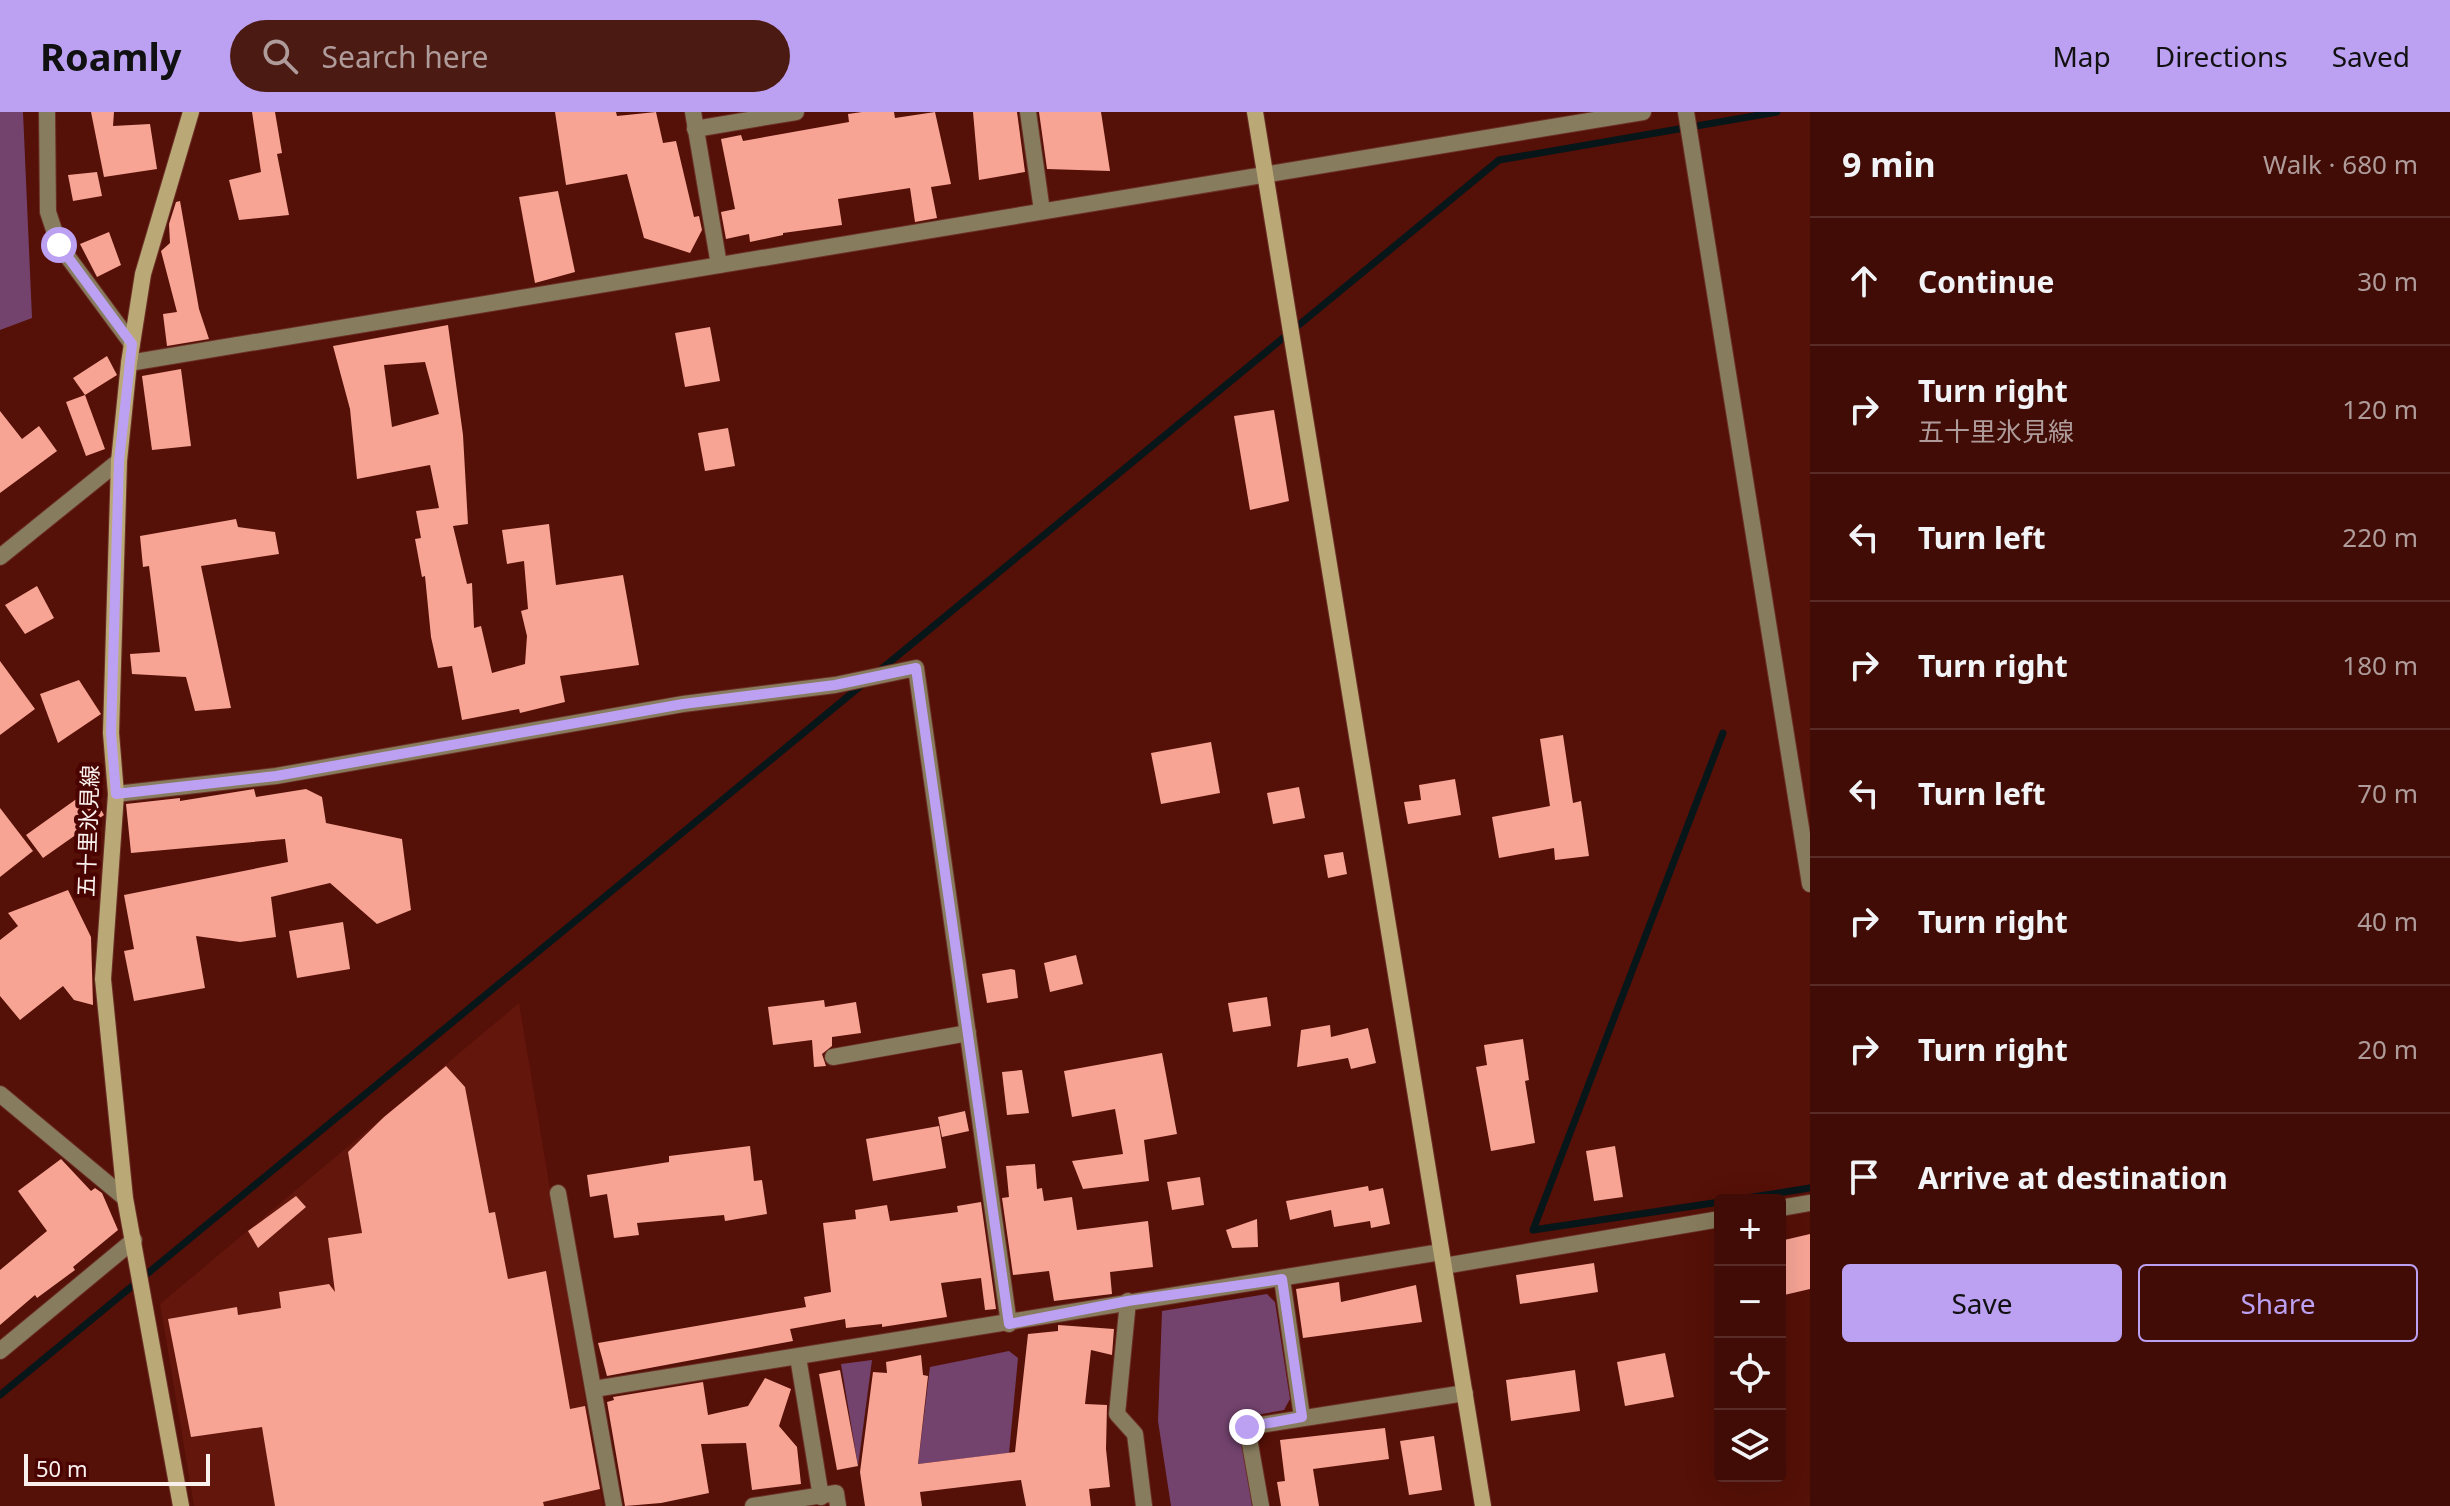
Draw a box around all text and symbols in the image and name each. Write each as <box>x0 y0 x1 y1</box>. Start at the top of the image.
search box <box>230 20 790 92</box>
text: Roamly <box>40 30 182 82</box>
icon: search <box>258 34 302 78</box>
text: Search here <box>322 36 488 77</box>
text: Map <box>2052 37 2111 75</box>
text: Directions <box>2155 37 2288 75</box>
text: Saved <box>2332 37 2410 75</box>
text: 9 min <box>1842 141 1936 187</box>
text: Walk · 680 m <box>2263 146 2418 182</box>
route start <box>41 227 77 263</box>
icon: ahead <box>1842 259 1886 303</box>
text: Continue <box>1918 261 2054 302</box>
text: 30 m <box>2357 263 2418 299</box>
text: Turn right <box>1918 370 2068 411</box>
icon: right <box>1842 387 1886 431</box>
text: 120 m <box>2342 391 2418 427</box>
text: 五十里氷見線 <box>1918 413 2074 449</box>
icon: left <box>1842 515 1886 559</box>
text: Turn left <box>1918 517 2046 558</box>
text: 220 m <box>2342 519 2418 555</box>
icon: right <box>1842 643 1886 687</box>
text: Turn right <box>1918 645 2068 686</box>
text: 180 m <box>2342 647 2418 683</box>
street label: 五十里氷見線 <box>70 764 104 897</box>
icon: left <box>1842 771 1886 815</box>
text: Turn left <box>1918 773 2046 814</box>
text: 70 m <box>2357 775 2418 811</box>
icon: right <box>1842 899 1886 943</box>
text: Turn right <box>1918 901 2068 942</box>
text: 40 m <box>2357 903 2418 939</box>
icon: right <box>1842 1027 1886 1071</box>
text: Turn right <box>1918 1029 2068 1070</box>
text: 20 m <box>2357 1031 2418 1067</box>
icon: arrive <box>1842 1155 1886 1199</box>
text: Arrive at destination <box>1918 1157 2228 1198</box>
map controls <box>1714 1194 1786 1482</box>
button: + <box>1714 1194 1786 1266</box>
button: Save <box>1842 1264 2122 1342</box>
button: Share <box>2138 1264 2418 1342</box>
button: − <box>1714 1266 1786 1338</box>
button: locate <box>1714 1338 1786 1410</box>
route end <box>1229 1409 1265 1445</box>
button: layers <box>1714 1410 1786 1482</box>
scale bar <box>24 1450 210 1486</box>
text: 50 m <box>36 1453 87 1483</box>

